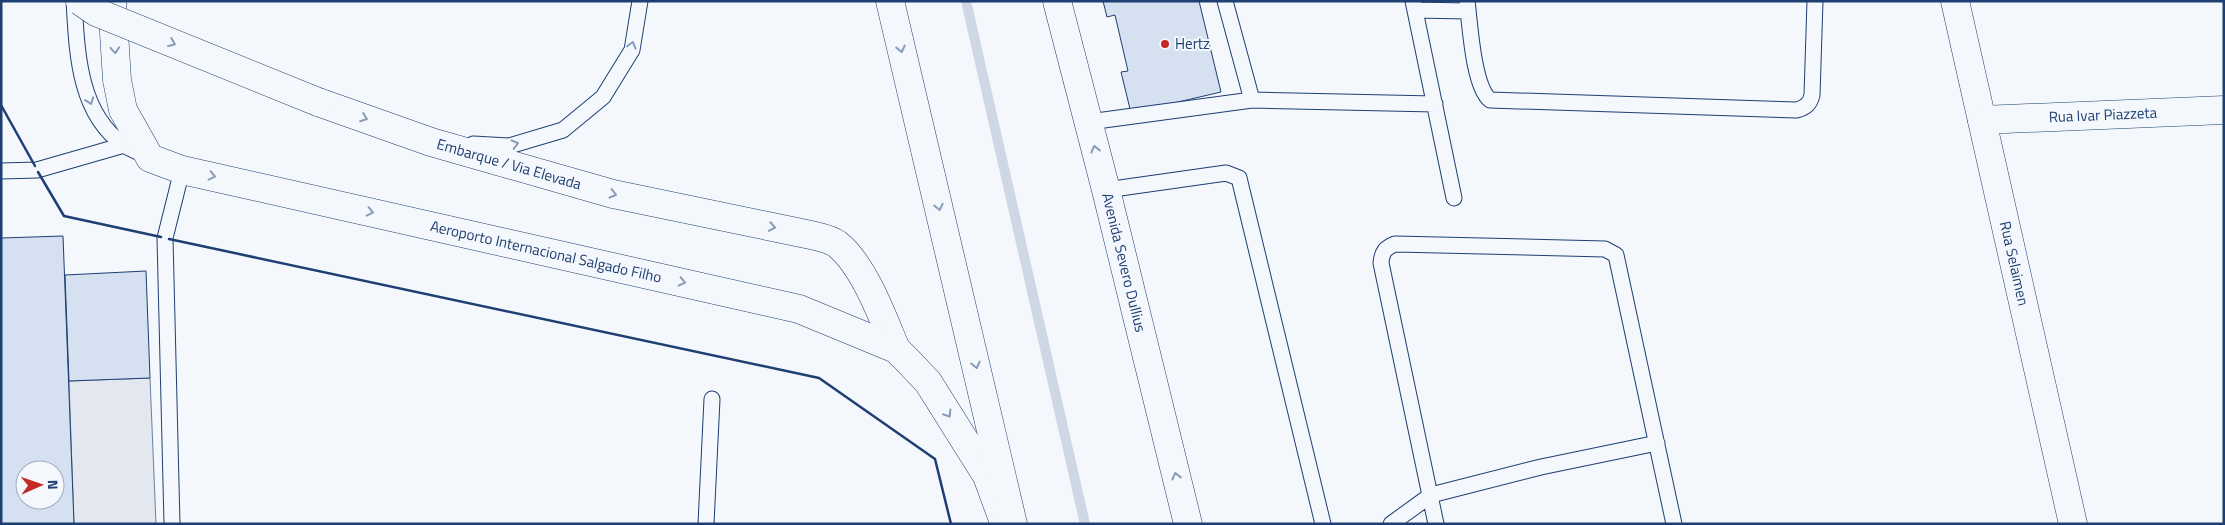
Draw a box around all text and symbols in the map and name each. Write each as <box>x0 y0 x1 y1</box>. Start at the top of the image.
place label: Hertz <box>1175 32 1210 55</box>
one-way arrow <box>167 37 176 47</box>
marker: Hertz <box>1159 38 1171 50</box>
one-way arrow <box>627 41 637 50</box>
one-way arrow <box>895 44 906 53</box>
one-way arrow <box>110 46 121 54</box>
one-way arrow <box>84 96 94 105</box>
street label: Rua Ivar Piazzeta <box>2048 101 2158 128</box>
one-way arrow <box>360 112 368 122</box>
street label: Embarque / Via Elevada <box>434 132 585 196</box>
one-way arrow <box>510 139 519 150</box>
one-way arrow <box>1091 145 1101 153</box>
one-way arrow <box>207 171 216 181</box>
one-way arrow <box>608 188 617 199</box>
street label: Avenida Severo Dullius <box>1096 190 1153 335</box>
one-way arrow <box>933 202 944 211</box>
one-way arrow <box>366 206 375 217</box>
street label: Aeroporto Internacional Salgado Filho <box>428 214 664 289</box>
street label: Rua Selaimen <box>1994 219 2035 308</box>
one-way arrow <box>767 221 776 232</box>
one-way arrow <box>678 276 687 287</box>
one-way arrow <box>970 361 981 370</box>
one-way arrow <box>941 409 951 418</box>
north arrow <box>15 460 65 510</box>
one-way arrow <box>1171 472 1182 481</box>
text: N <box>43 479 64 490</box>

